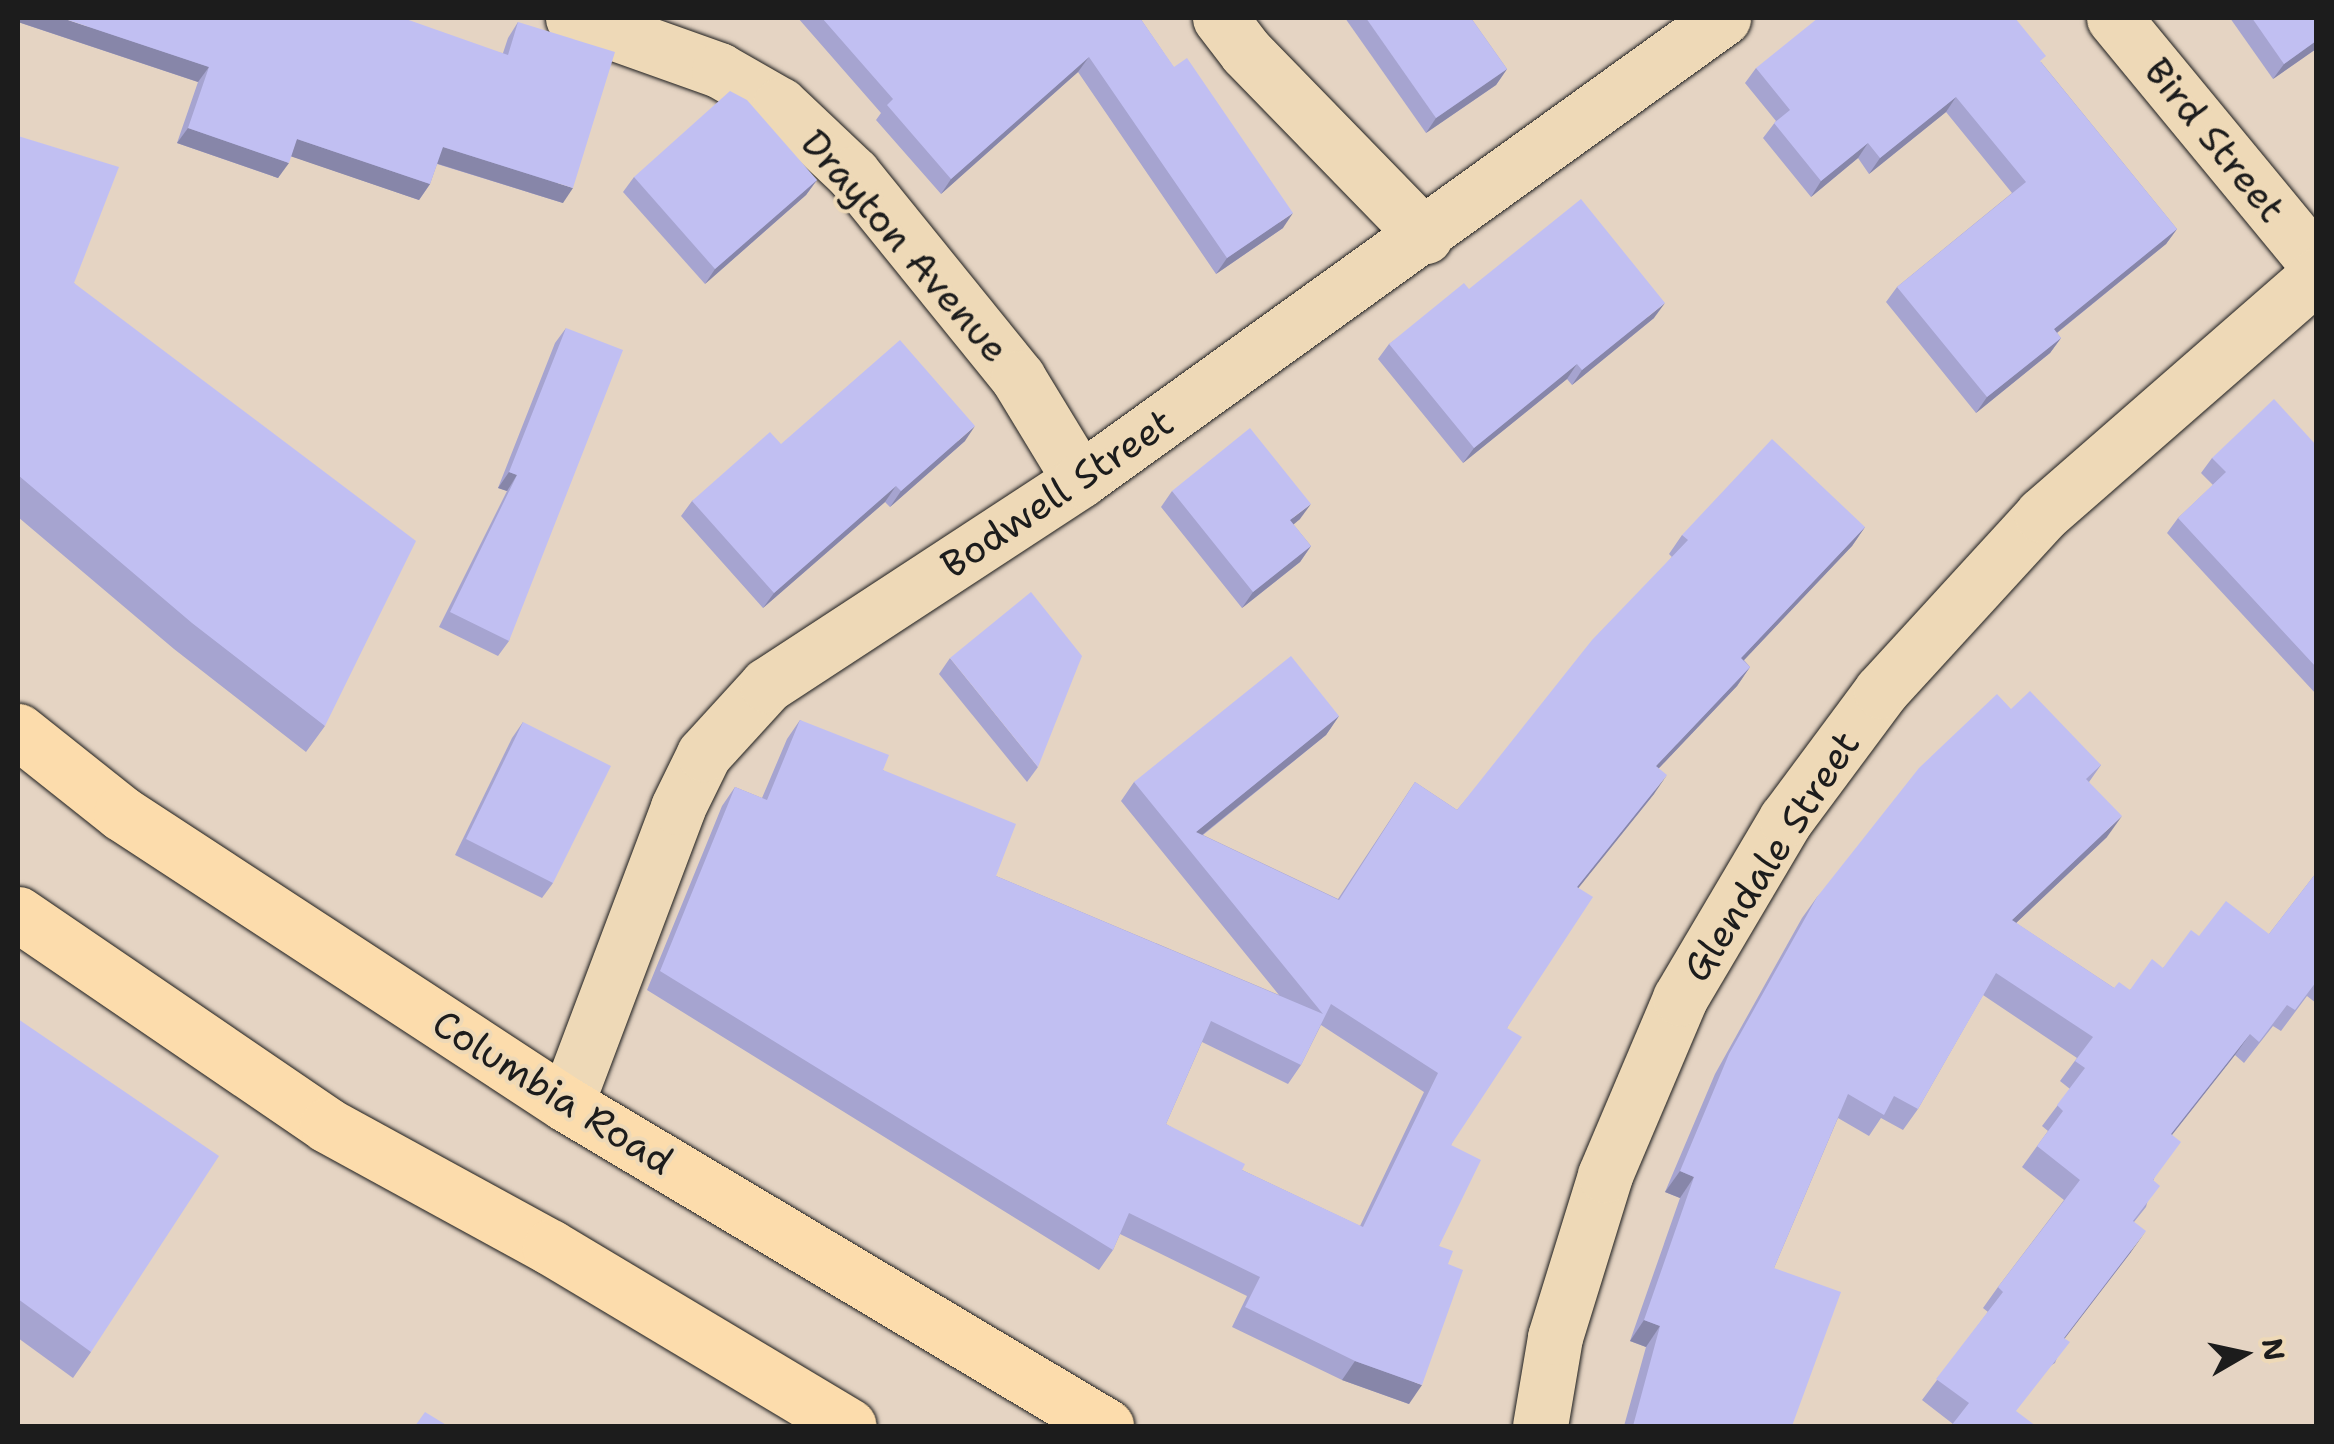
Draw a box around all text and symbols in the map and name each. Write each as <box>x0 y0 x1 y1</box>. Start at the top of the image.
street label: Bird Street <box>2135 49 2295 231</box>
street label: Drayton Avenue <box>792 120 1018 372</box>
street label: Bodwell Street <box>932 399 1182 587</box>
street label: Glendale Street <box>1673 722 1869 990</box>
street label: Columbia Road <box>424 1000 682 1184</box>
north arrow <box>2194 1304 2294 1404</box>
text: N <box>2253 1335 2294 1363</box>

